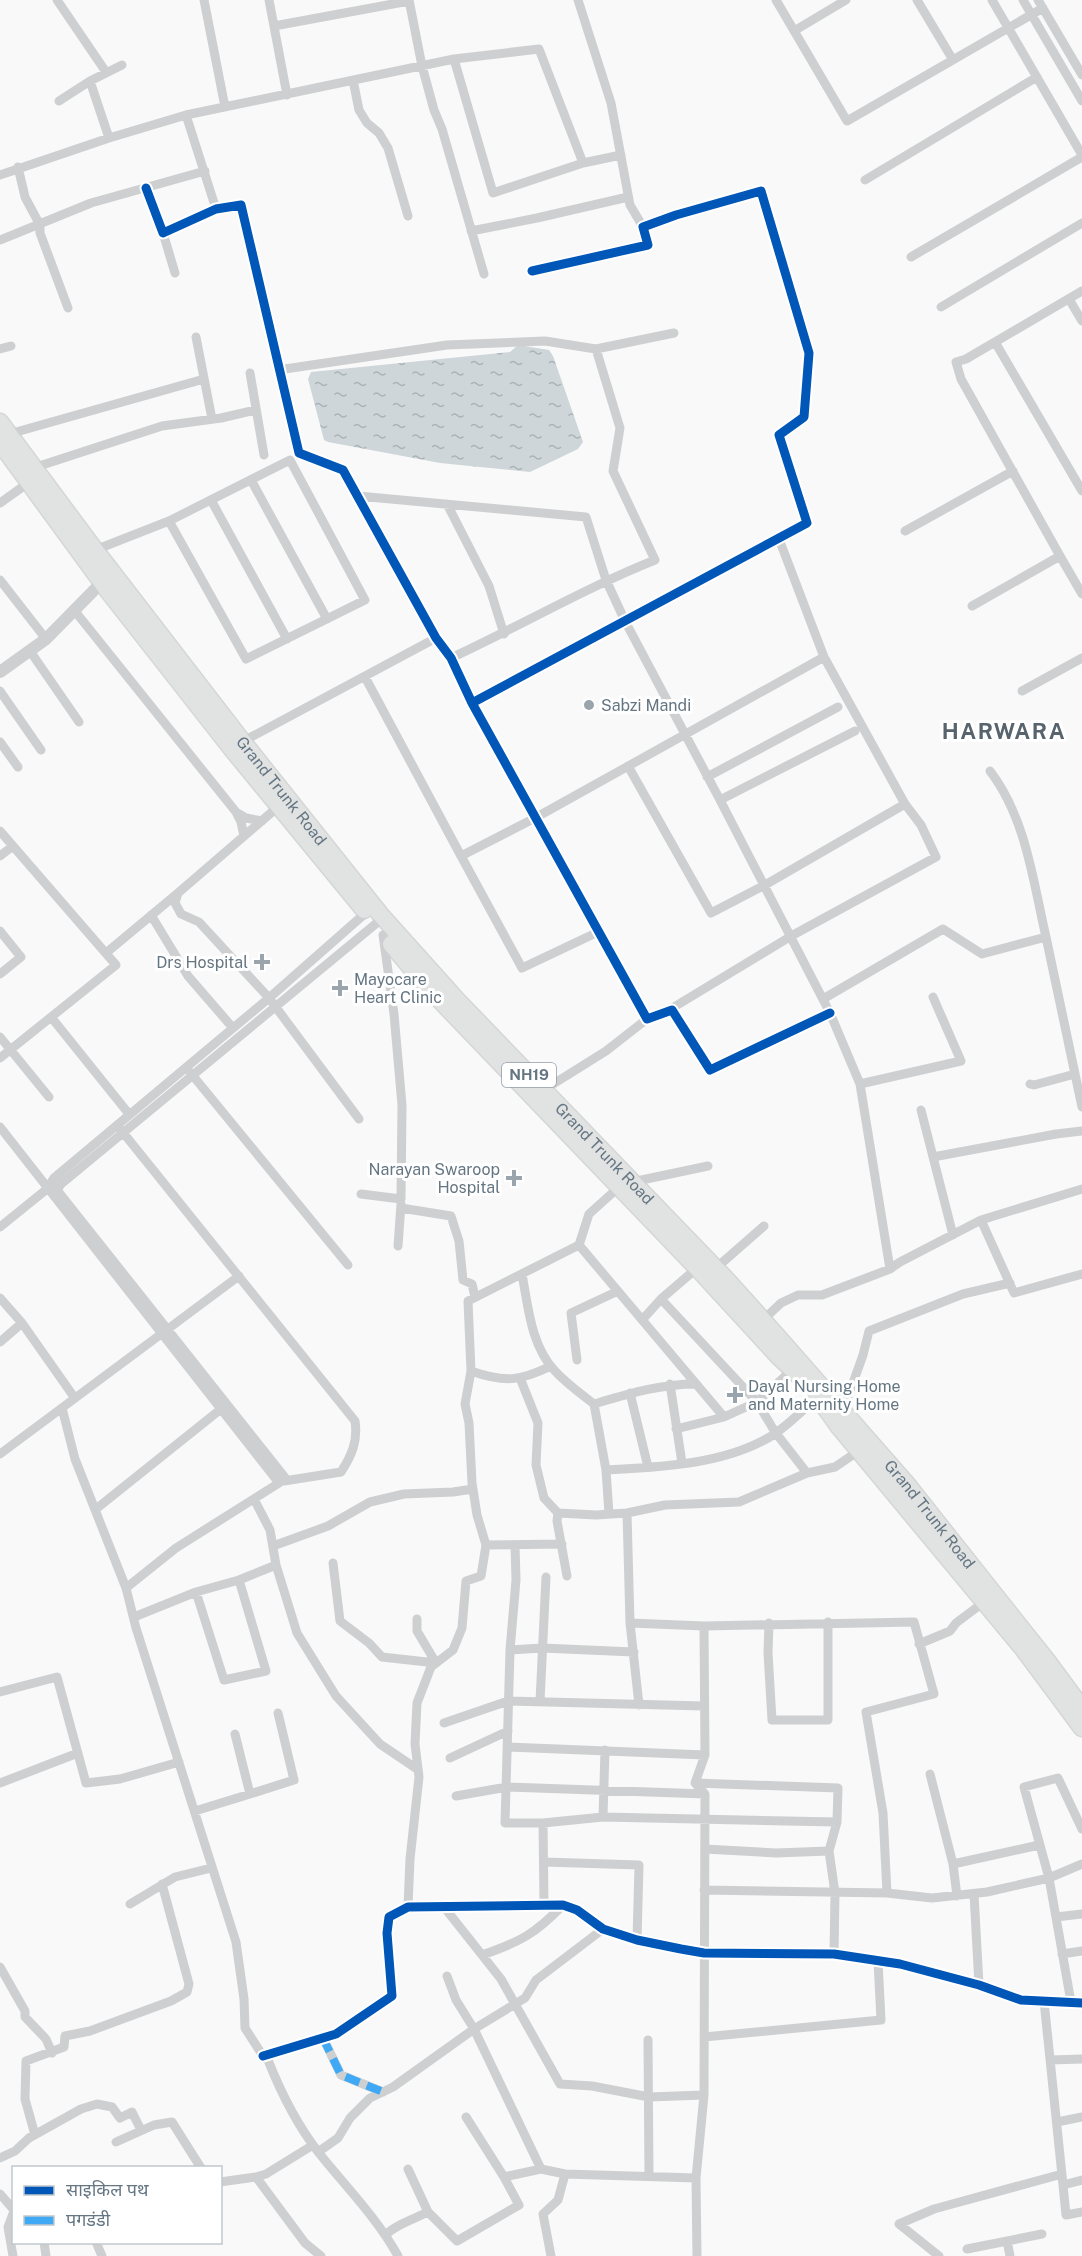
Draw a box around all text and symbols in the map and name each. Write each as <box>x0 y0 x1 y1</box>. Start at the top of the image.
place label: Sabzi Mandi <box>601 696 691 715</box>
marker: Sabzi Mandi <box>582 698 596 712</box>
district label: HARWARA <box>942 718 1066 744</box>
street label: Grand Trunk Road <box>232 733 330 849</box>
place label: Drs Hospital <box>156 953 248 972</box>
marker: Drs Hospital <box>253 953 271 971</box>
place label: Mayocare Heart Clinic <box>354 970 442 1007</box>
marker: Mayocare Heart Clinic <box>331 979 349 997</box>
road number: NH19 <box>502 1063 556 1087</box>
street label: Grand Trunk Road <box>551 1099 658 1208</box>
place label: Narayan Swaroop Hospital <box>369 1160 500 1197</box>
marker: Narayan Swaroop Hospital <box>505 1169 523 1187</box>
place label: Dayal Nursing Home and Maternity Home <box>748 1377 901 1414</box>
marker: Dayal Nursing Home and Maternity Home <box>726 1386 744 1404</box>
street label: Grand Trunk Road <box>880 1456 979 1572</box>
legend <box>12 2166 222 2244</box>
text: साइकिल पथ <box>66 2179 149 2200</box>
text: पगडंडी <box>66 2209 111 2230</box>

